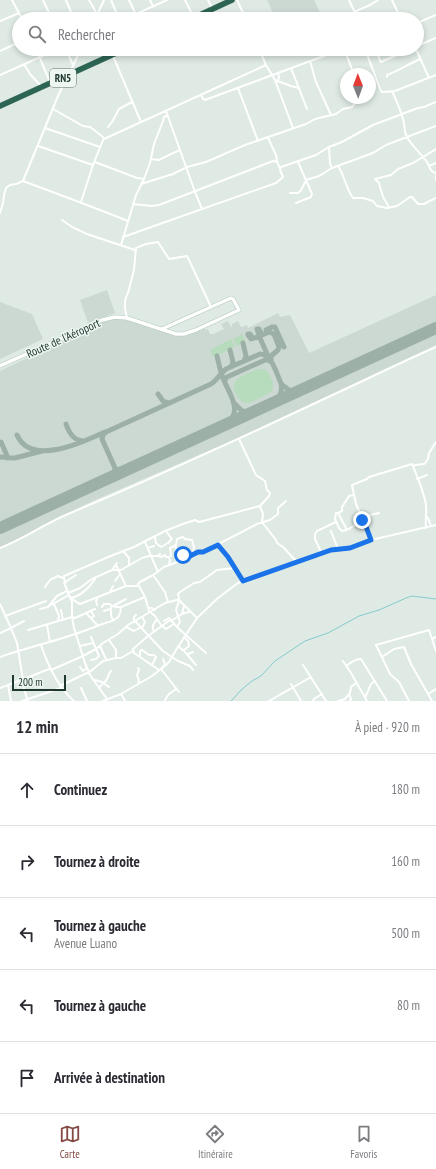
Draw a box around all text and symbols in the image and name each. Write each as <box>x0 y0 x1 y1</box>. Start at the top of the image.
search box <box>12 12 424 56</box>
icon: search <box>26 23 48 45</box>
text: Rechercher <box>58 25 115 44</box>
north arrow <box>340 68 376 104</box>
road number: RN5 <box>50 69 76 87</box>
street label: Route de l'Aéroport <box>24 315 103 361</box>
route end <box>353 511 371 529</box>
route start <box>174 546 192 564</box>
scale bar <box>12 673 66 692</box>
text: 200 m <box>18 675 42 689</box>
text: 12 min <box>16 716 58 738</box>
text: À pied · 920 m <box>355 719 420 736</box>
icon: ahead <box>16 779 38 801</box>
text: Continuez <box>54 780 107 799</box>
text: 180 m <box>391 781 420 798</box>
icon: right <box>16 851 38 873</box>
text: Tournez à droite <box>54 852 140 871</box>
text: 160 m <box>391 853 420 870</box>
text: Tournez à gauche <box>54 916 146 935</box>
icon: left <box>16 923 38 945</box>
text: 500 m <box>391 925 420 942</box>
text: Avenue Luano <box>54 935 117 952</box>
icon: left <box>16 995 38 1017</box>
text: Tournez à gauche <box>54 996 146 1015</box>
text: 80 m <box>397 997 420 1014</box>
icon: arrive <box>16 1067 38 1089</box>
text: Arrivée à destination <box>54 1068 165 1087</box>
tab: Carte <box>59 1123 81 1161</box>
tab: Itinéraire <box>198 1123 233 1161</box>
tab: Favoris <box>350 1123 377 1161</box>

